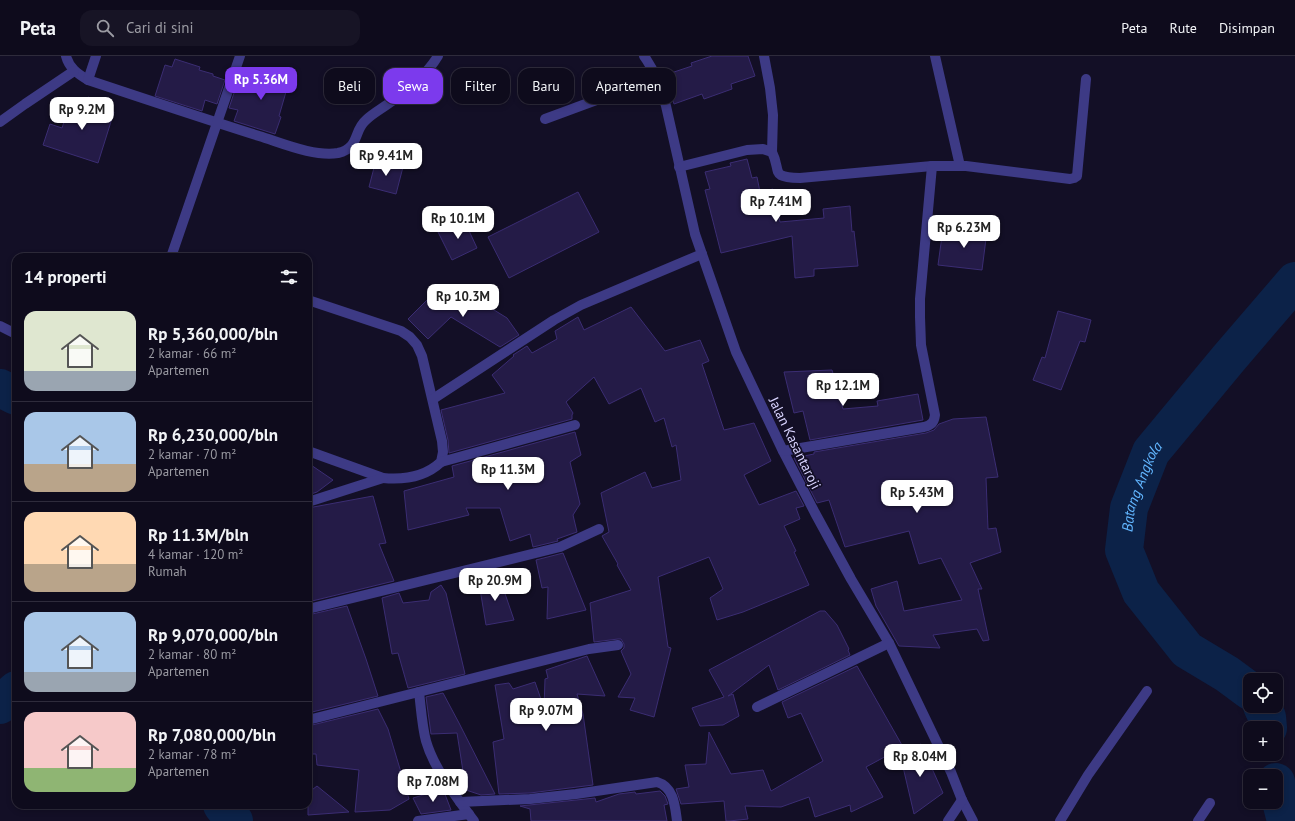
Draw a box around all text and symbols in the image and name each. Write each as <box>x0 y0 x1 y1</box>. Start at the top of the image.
search box <box>80 10 360 46</box>
text: Peta <box>20 16 56 40</box>
icon: search <box>94 17 116 39</box>
text: Cari di sini <box>126 18 193 37</box>
text: Peta <box>1121 19 1147 37</box>
text: Rute <box>1169 19 1197 37</box>
text: Disimpan <box>1219 19 1275 37</box>
pin: Rp 5.36M <box>220 67 302 101</box>
chip: Beli <box>324 68 375 104</box>
chip: Sewa <box>383 68 443 104</box>
chip: Filter <box>451 68 510 104</box>
chip: Baru <box>518 68 574 104</box>
chip: Apartemen <box>582 68 676 104</box>
text: Rp 5.36M <box>234 71 288 88</box>
pin: Rp 9.2M <box>45 97 119 131</box>
text: Rp 9.2M <box>59 101 105 118</box>
pin: Rp 9.41M <box>345 143 427 177</box>
text: Rp 9.41M <box>359 147 413 164</box>
pin: Rp 7.41M <box>735 189 817 223</box>
text: Rp 7.41M <box>750 193 802 210</box>
pin: Rp 10.1M <box>417 206 499 240</box>
text: Rp 10.1M <box>431 210 485 227</box>
pin: Rp 6.23M <box>923 215 1005 249</box>
text: Rp 6.23M <box>937 219 991 236</box>
text: 14 properti <box>24 266 107 288</box>
icon: filters <box>278 266 300 288</box>
pin: Rp 10.3M <box>422 284 504 318</box>
text: Rp 10.3M <box>436 288 490 305</box>
text: Rp 5,360,000/bln <box>148 323 278 345</box>
icon: home <box>56 327 104 375</box>
text: 2 kamar · 66 m² <box>148 345 236 362</box>
text: Apartemen <box>148 362 209 379</box>
pin: Rp 12.1M <box>802 373 884 407</box>
text: Rp 12.1M <box>816 377 870 394</box>
street label: Jalan Kasantaroji <box>764 393 825 492</box>
text: Rp 6,230,000/bln <box>148 424 278 446</box>
icon: home <box>56 428 104 476</box>
water label: Batang Angkola <box>1117 436 1166 533</box>
text: 2 kamar · 70 m² <box>148 446 236 463</box>
pin: Rp 11.3M <box>467 457 549 491</box>
text: Rp 11.3M <box>481 461 535 478</box>
text: Apartemen <box>148 463 209 480</box>
pin: Rp 5.43M <box>876 480 958 514</box>
text: Rp 5.43M <box>890 484 944 501</box>
text: Rp 11.3M/bln <box>148 524 249 546</box>
icon: home <box>56 528 104 576</box>
text: 4 kamar · 120 m² <box>148 546 243 563</box>
text: Rumah <box>148 563 187 580</box>
pin: Rp 20.9M <box>454 568 536 602</box>
text: Rp 20.9M <box>468 572 522 589</box>
text: Rp 9,070,000/bln <box>148 624 278 646</box>
icon: home <box>56 628 104 676</box>
text: 2 kamar · 80 m² <box>148 646 236 663</box>
text: Apartemen <box>148 663 209 680</box>
map controls <box>1243 673 1283 809</box>
button: locate <box>1243 673 1283 713</box>
pin: Rp 9.07M <box>505 698 587 732</box>
text: Rp 9.07M <box>519 702 573 719</box>
button: + <box>1243 721 1283 761</box>
text: Rp 7,080,000/bln <box>148 724 276 746</box>
icon: home <box>56 728 104 776</box>
pin: Rp 8.04M <box>879 744 961 778</box>
text: 2 kamar · 78 m² <box>148 746 236 763</box>
text: Rp 8.04M <box>893 748 947 765</box>
text: Apartemen <box>148 763 209 780</box>
pin: Rp 7.08M <box>392 769 474 803</box>
button: − <box>1243 769 1283 809</box>
text: Rp 7.08M <box>407 773 459 790</box>

